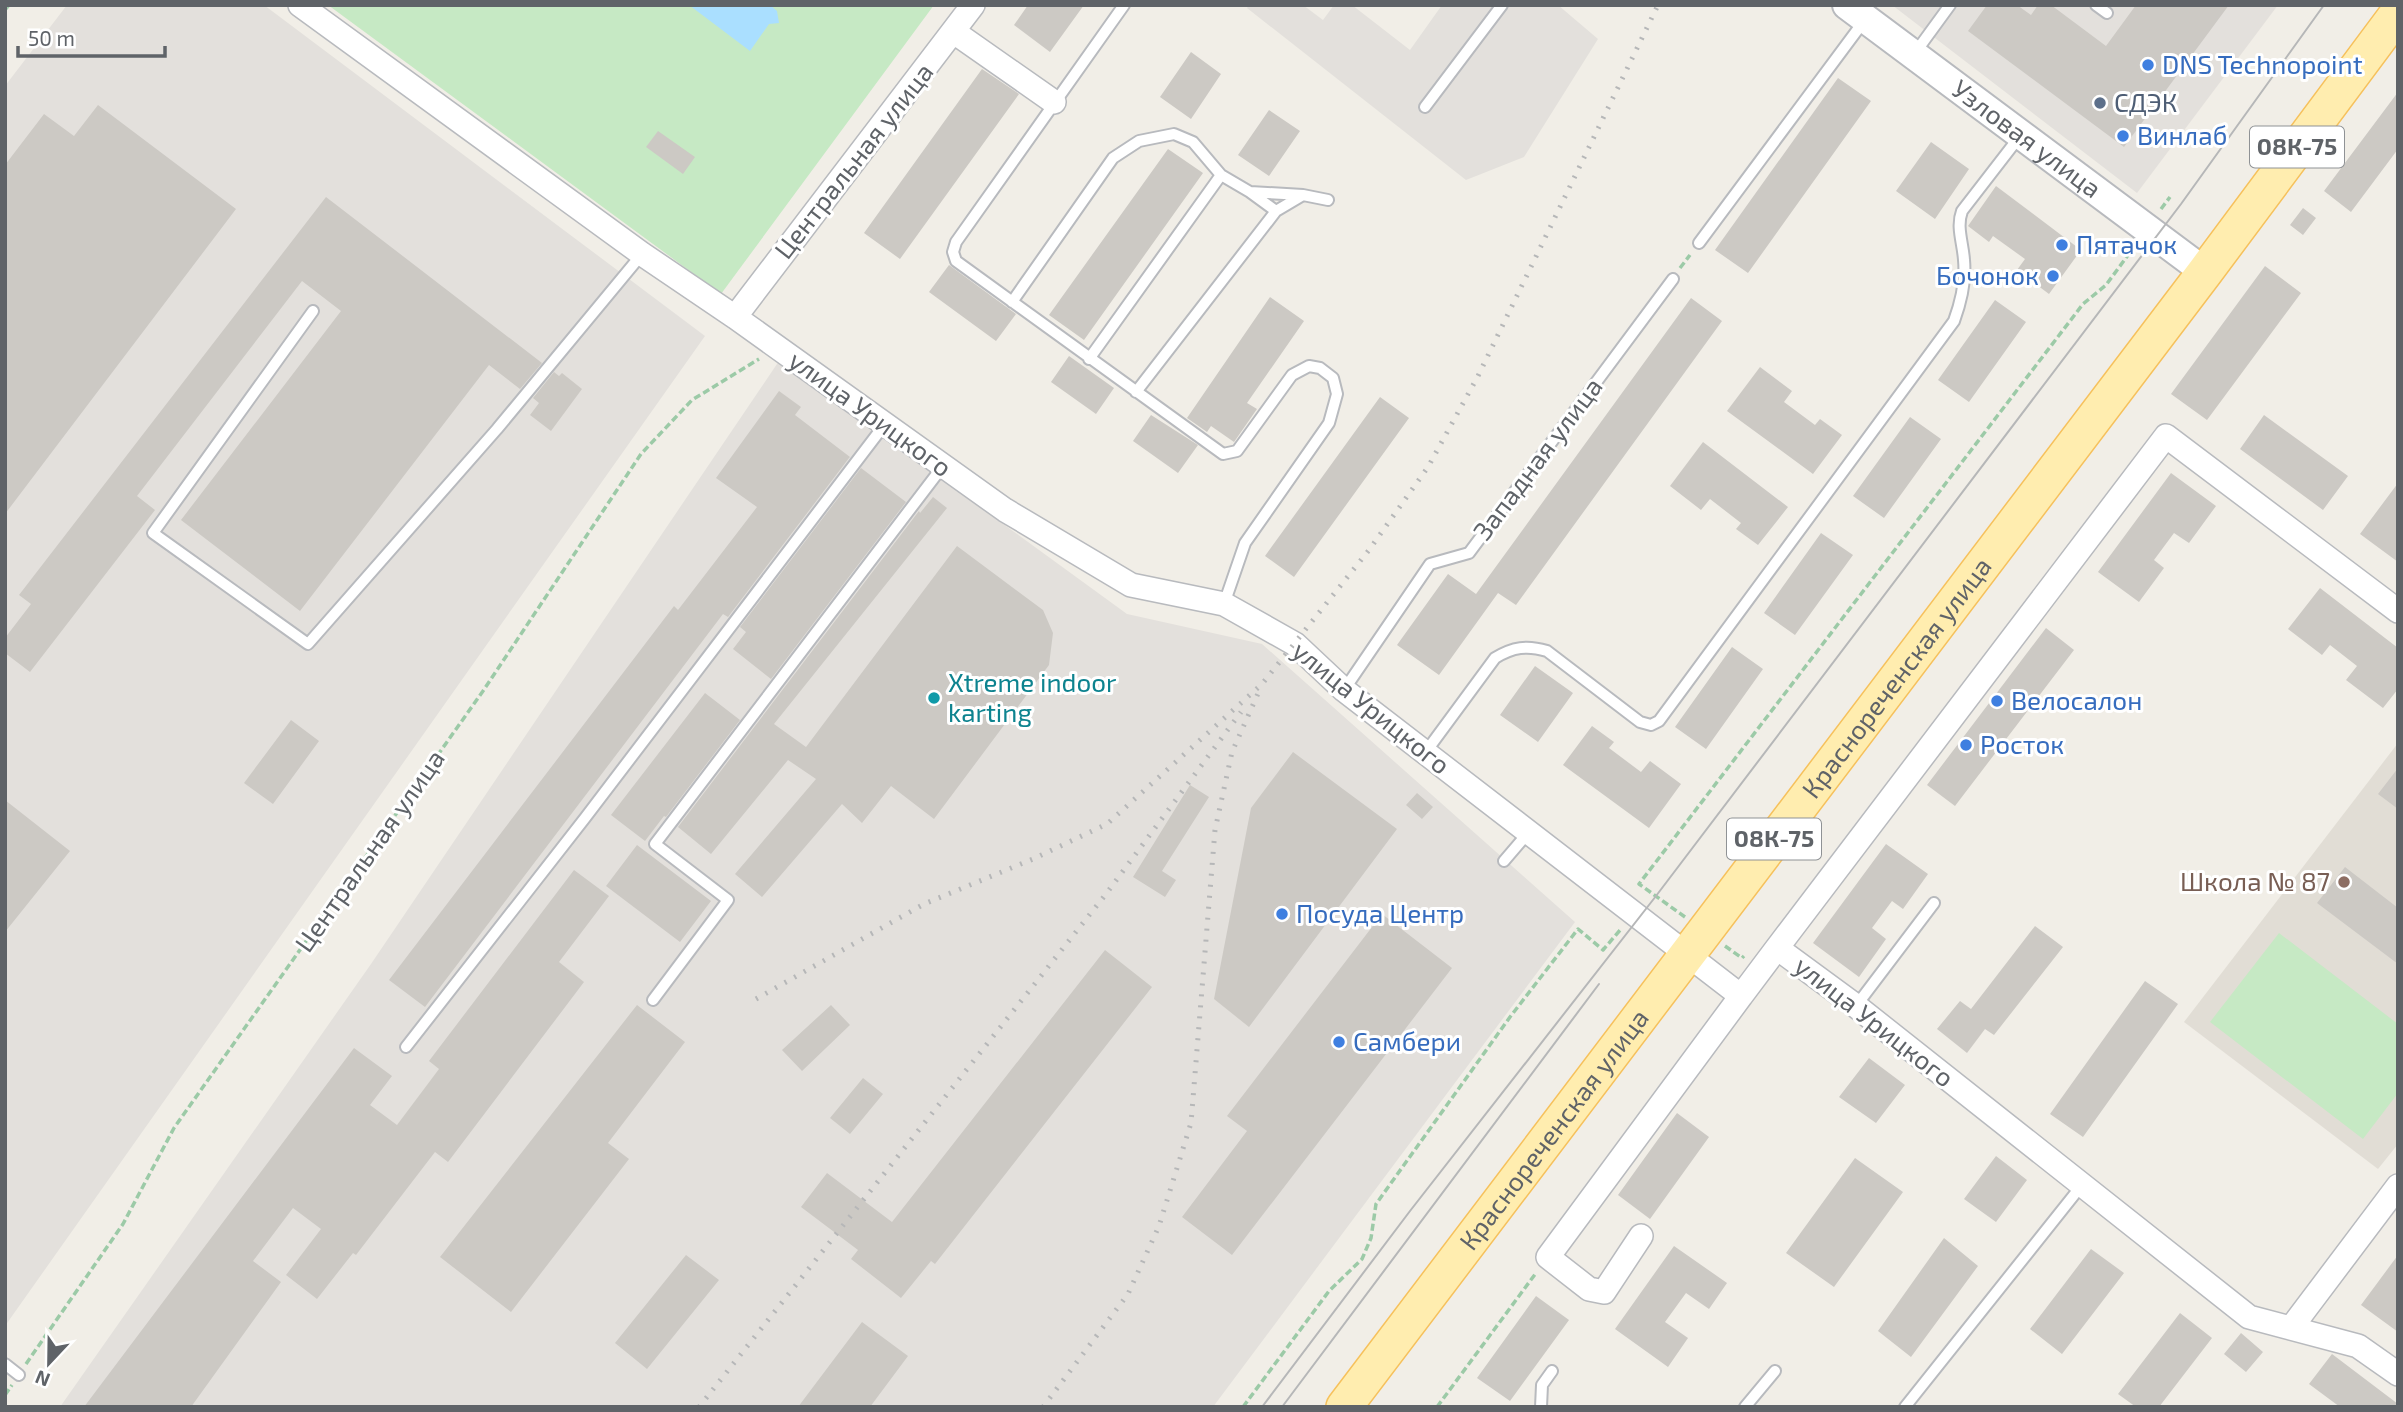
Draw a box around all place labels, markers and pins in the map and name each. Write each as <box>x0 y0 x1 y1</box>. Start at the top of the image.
place label: DNS Technopoint <box>2162 48 2363 79</box>
marker: DNS Technopoint <box>2140 57 2156 73</box>
place label: СДЭК <box>2114 86 2177 117</box>
marker: СДЭК <box>2092 95 2108 111</box>
place label: Винлаб <box>2137 119 2227 150</box>
marker: Винлаб <box>2115 128 2131 144</box>
place label: Пятачок <box>2076 228 2177 259</box>
marker: Пятачок <box>2054 237 2070 253</box>
place label: Бочонок <box>1936 259 2039 290</box>
marker: Бочонок <box>2045 268 2061 284</box>
place label: Xtreme indoor karting <box>948 666 1116 727</box>
place label: Велосалон <box>2011 684 2142 715</box>
marker: Xtreme indoor karting <box>926 690 942 706</box>
marker: Велосалон <box>1989 693 2005 709</box>
place label: Росток <box>1980 728 2064 759</box>
marker: Росток <box>1958 737 1974 753</box>
place label: Школа № 87 <box>2180 865 2330 896</box>
marker: Школа № 87 <box>2336 874 2352 890</box>
place label: Посуда Центр <box>1296 897 1464 929</box>
marker: Посуда Центр <box>1274 906 1290 922</box>
place label: Самбери <box>1353 1025 1461 1056</box>
marker: Самбери <box>1331 1034 1347 1050</box>

